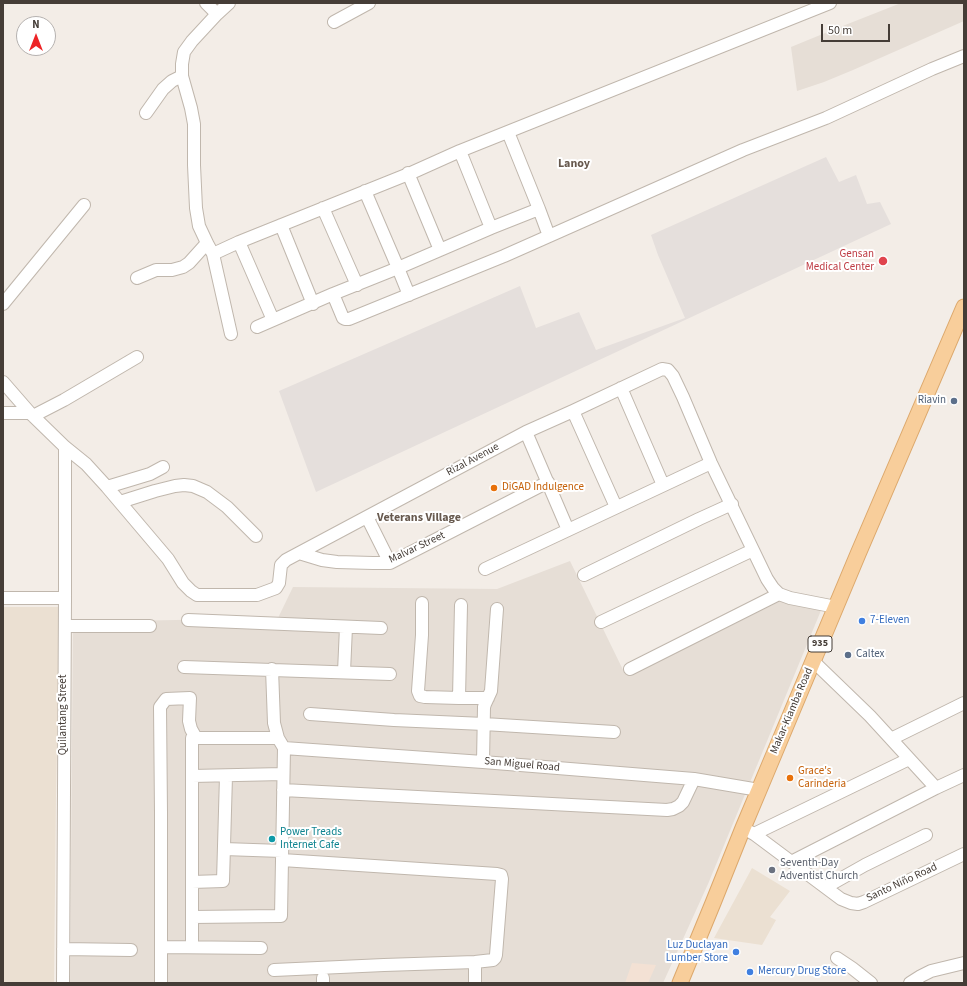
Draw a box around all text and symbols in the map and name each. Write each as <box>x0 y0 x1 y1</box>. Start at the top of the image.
north arrow <box>16 16 56 56</box>
scale bar <box>823 16 892 42</box>
text: N <box>32 17 40 32</box>
text: 50 m <box>828 22 852 39</box>
district label: Lanoy <box>558 157 590 171</box>
place label: Gensan Medical Center <box>806 248 874 274</box>
marker: Gensan Medical Center <box>877 255 889 267</box>
place label: Riavin <box>918 394 946 408</box>
marker: Riavin <box>949 396 959 406</box>
street label: Rizal Avenue <box>444 441 502 479</box>
place label: DiGAD Indulgence <box>502 481 584 495</box>
marker: DiGAD Indulgence <box>489 483 499 493</box>
district label: Veterans Village <box>377 511 461 525</box>
street label: Malvar Street <box>387 529 447 567</box>
place label: 7-Eleven <box>870 614 910 628</box>
marker: 7-Eleven <box>857 616 867 626</box>
road number: 935 <box>808 636 832 652</box>
place label: Caltex <box>856 648 884 662</box>
marker: Caltex <box>843 650 853 660</box>
street label: Makar-Kiamba Road <box>768 666 816 756</box>
street label: Quilantang Street <box>57 675 71 755</box>
street label: San Miguel Road <box>484 755 560 775</box>
place label: Grace's Carinderia <box>798 765 846 791</box>
marker: Grace's Carinderia <box>785 773 795 783</box>
place label: Power Treads Internet Cafe <box>280 826 342 852</box>
marker: Power Treads Internet Cafe <box>267 834 277 844</box>
place label: Seventh-Day Adventist Church <box>780 857 858 883</box>
street label: Santo Niño Road <box>864 861 940 905</box>
marker: Seventh-Day Adventist Church <box>767 865 777 875</box>
place label: Luz Duclayan Lumber Store <box>666 939 728 965</box>
marker: Luz Duclayan Lumber Store <box>731 947 741 957</box>
place label: Mercury Drug Store <box>758 965 846 979</box>
marker: Mercury Drug Store <box>745 967 755 977</box>

